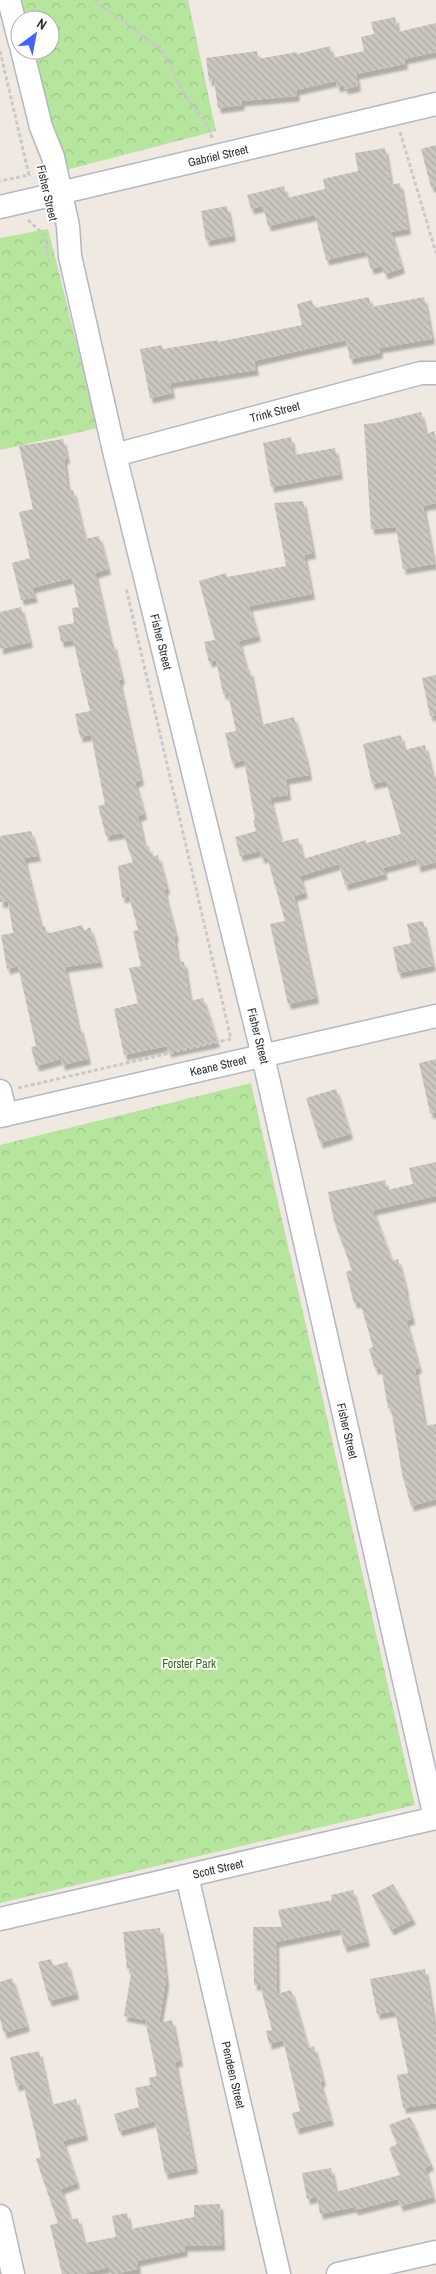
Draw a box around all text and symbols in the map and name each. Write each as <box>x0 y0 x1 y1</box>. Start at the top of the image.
north arrow <box>10 10 60 60</box>
text: N <box>34 14 50 34</box>
street label: Gabriel Street <box>186 141 250 171</box>
street label: Fisher Street <box>33 163 61 223</box>
street label: Trink Street <box>248 398 302 426</box>
street label: Fisher Street <box>146 612 176 672</box>
street label: Fisher Street <box>243 1006 273 1066</box>
street label: Keane Street <box>188 1052 248 1080</box>
street label: Fisher Street <box>333 1401 361 1461</box>
park label: Forster Park <box>162 1656 216 1672</box>
street label: Scott Street <box>191 1855 245 1883</box>
street label: Pendeen Street <box>218 2040 249 2110</box>

